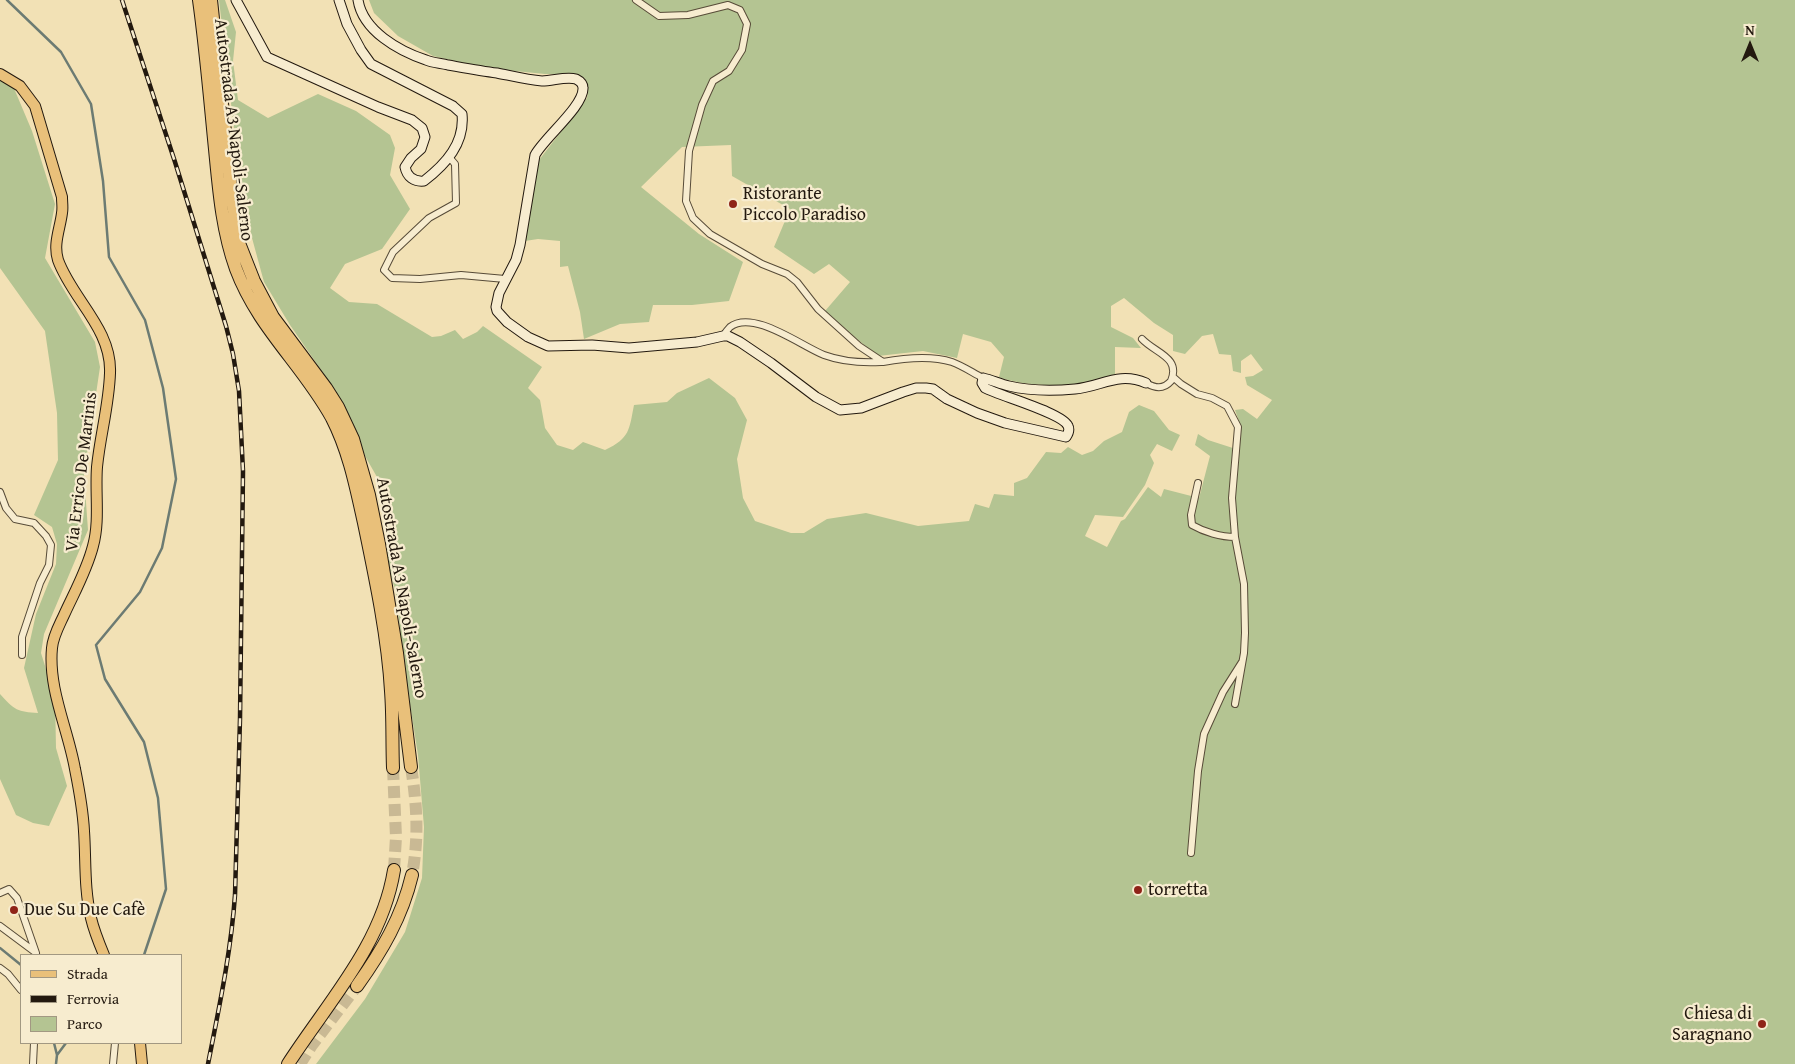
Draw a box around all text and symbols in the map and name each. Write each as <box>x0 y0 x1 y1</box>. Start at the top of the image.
street label: Autostrada A3 Napoli-Salerno <box>209 18 257 242</box>
north arrow <box>1725 20 1775 70</box>
text: N <box>1745 20 1755 40</box>
place label: Ristorante Piccolo Paradiso <box>743 183 866 225</box>
marker: Ristorante Piccolo Paradiso <box>727 198 739 210</box>
street label: Via Errico De Marinis <box>61 391 103 553</box>
street label: Autostrada A3 Napoli-Salerno <box>371 476 431 700</box>
place label: torretta <box>1148 879 1208 901</box>
marker: torretta <box>1132 884 1144 896</box>
place label: Due Su Due Cafè <box>24 899 145 921</box>
marker: Due Su Due Cafè <box>8 904 20 916</box>
legend <box>20 954 182 1044</box>
text: Strada <box>67 963 108 984</box>
text: Ferrovia <box>67 988 119 1009</box>
place label: Chiesa di Saragnano <box>1672 1003 1752 1046</box>
text: Parco <box>67 1013 102 1034</box>
marker: Chiesa di Saragnano <box>1756 1018 1768 1030</box>

